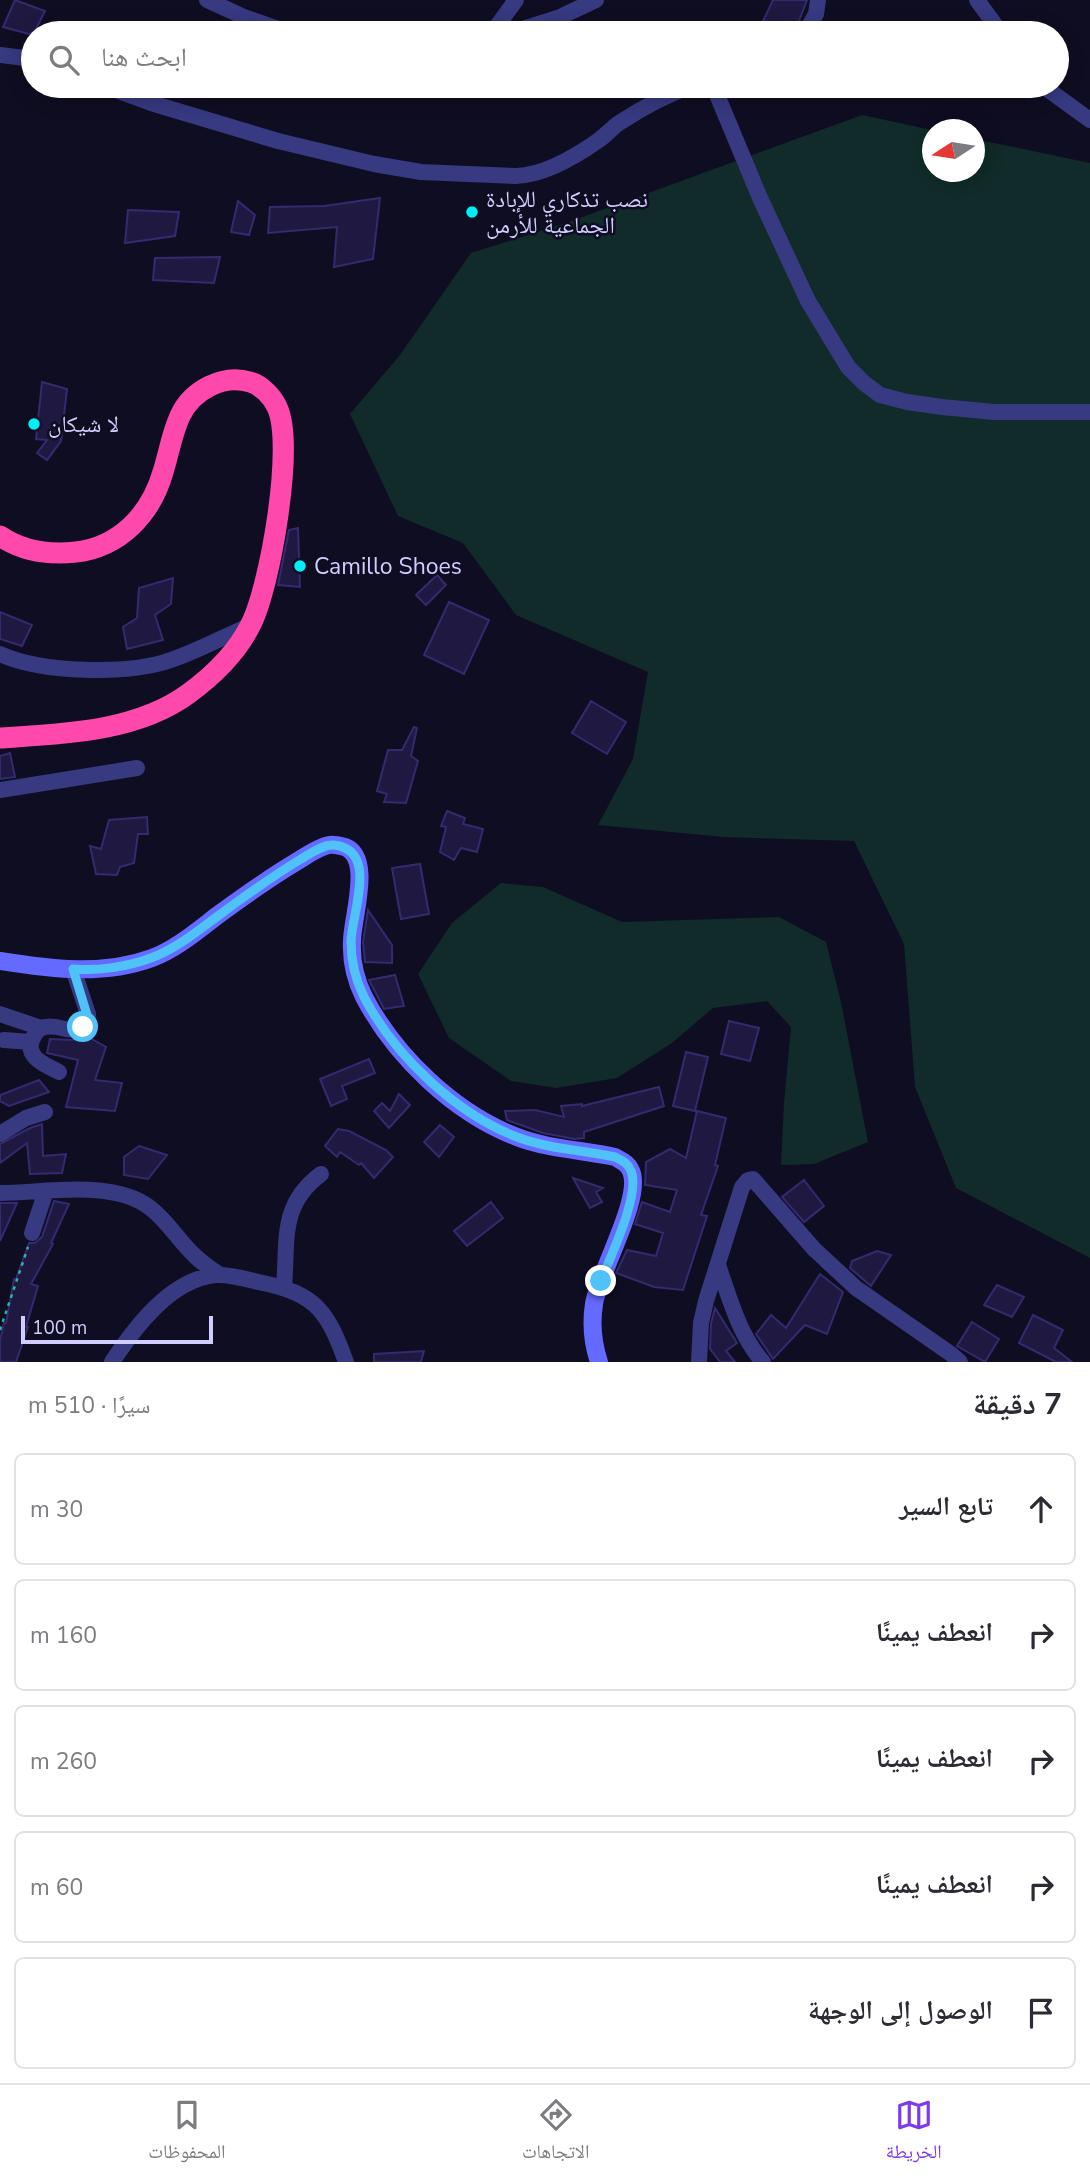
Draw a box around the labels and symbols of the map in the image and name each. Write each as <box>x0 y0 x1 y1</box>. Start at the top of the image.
north arrow <box>922 119 985 182</box>
place label: نصب تذكاري للإبادة الجماعية للأرمن <box>486 184 648 241</box>
marker: نصب تذكاري للإبادة الجماعية للأرمن <box>464 204 480 220</box>
place label: لا شيكان <box>48 409 119 440</box>
marker: لا شيكان <box>26 416 42 432</box>
place label: Camillo Shoes <box>314 551 462 582</box>
marker: Camillo Shoes <box>292 558 308 574</box>
route start <box>67 1011 98 1042</box>
route end <box>585 1265 616 1296</box>
scale bar <box>21 1313 214 1345</box>

